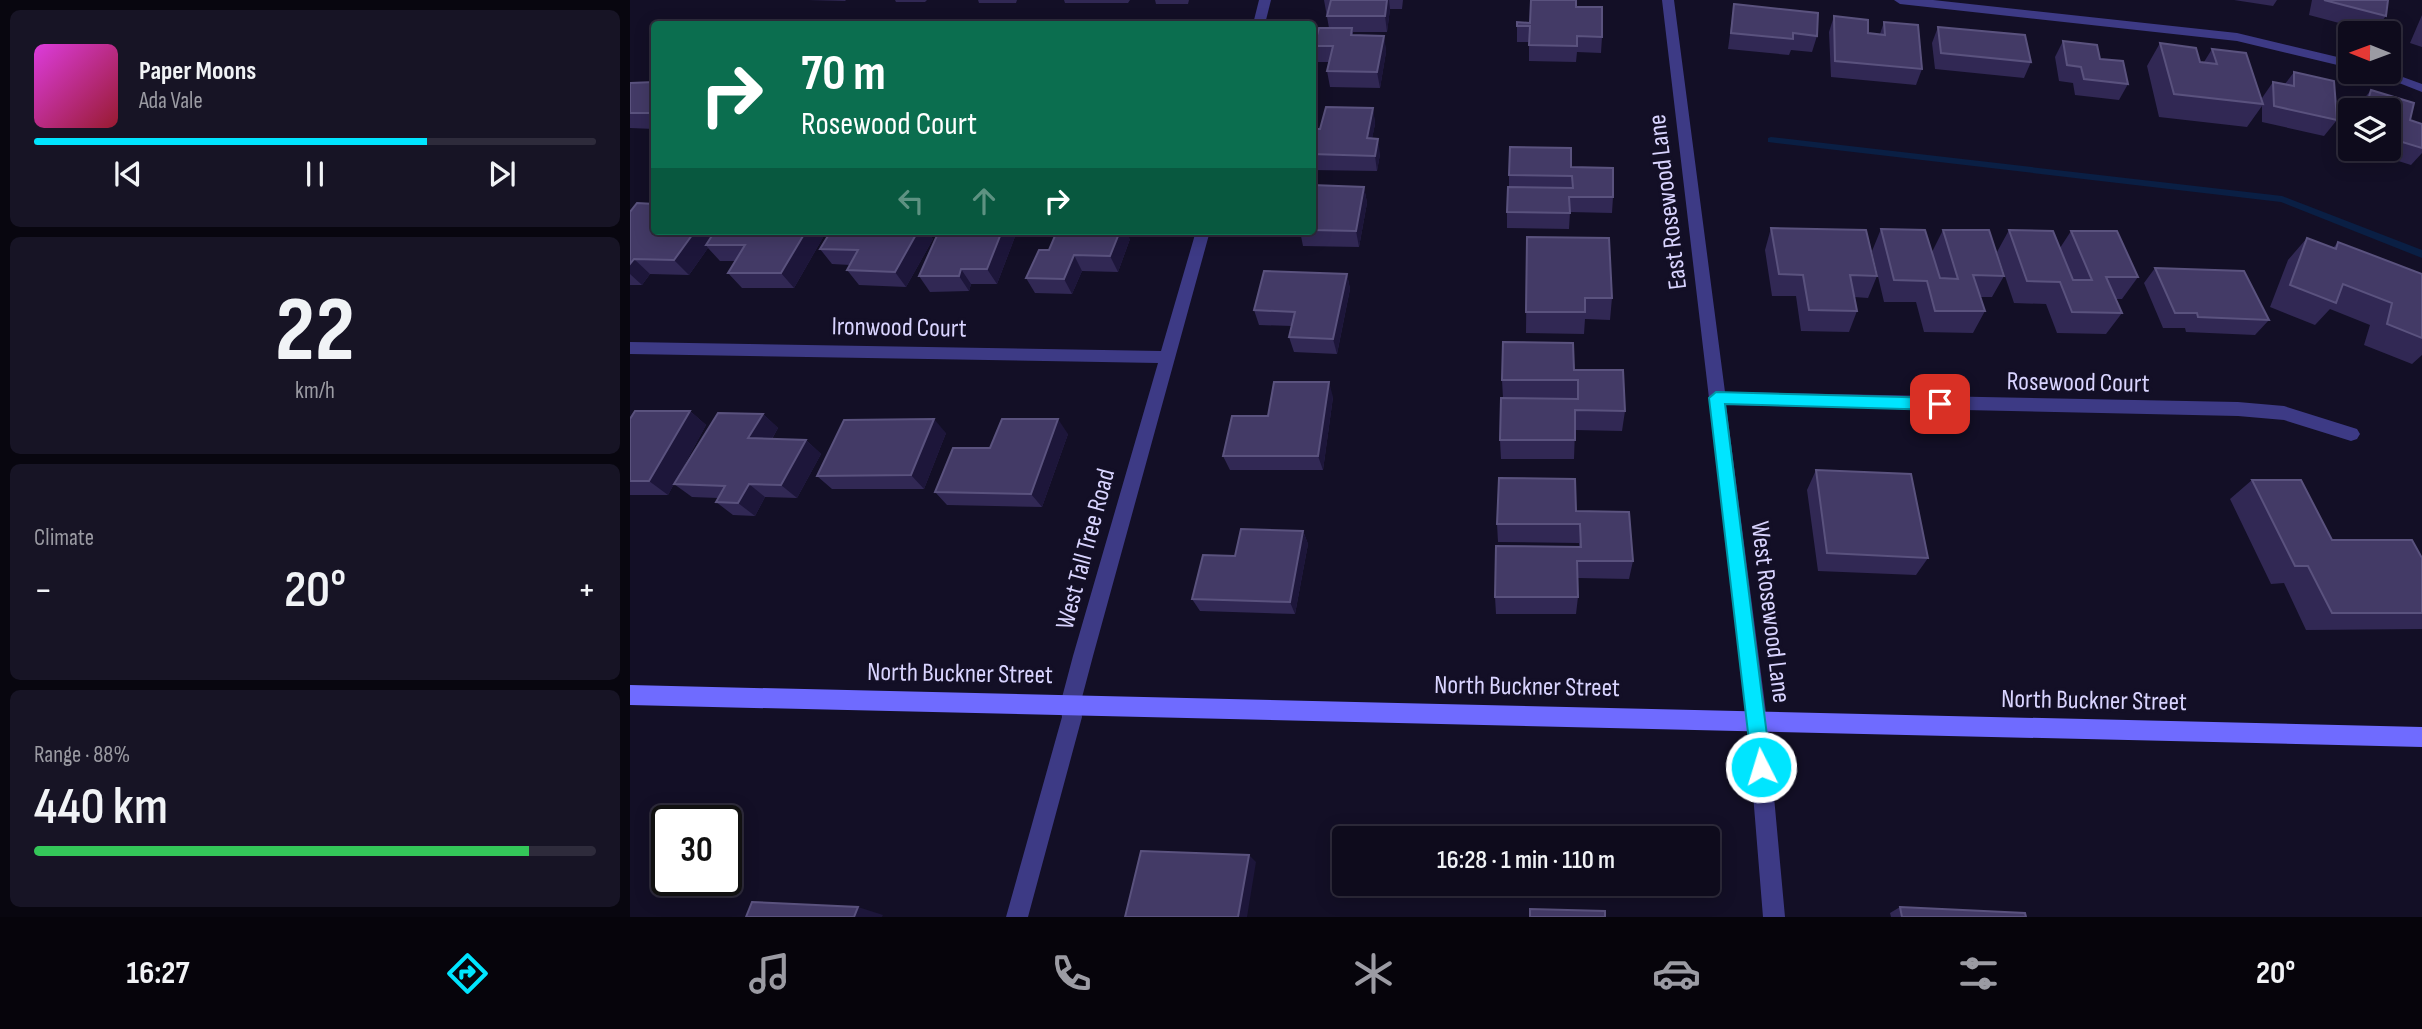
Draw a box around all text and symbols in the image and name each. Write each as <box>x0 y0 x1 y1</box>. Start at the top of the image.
north arrow <box>2338 21 2401 84</box>
map controls <box>2338 21 2401 161</box>
text: 70 m <box>801 45 886 104</box>
icon: right <box>686 49 777 140</box>
text: Paper Moons <box>139 56 256 87</box>
text: Ada Vale <box>139 87 203 115</box>
button: layers <box>2338 98 2401 161</box>
text: Rosewood Court <box>801 105 977 144</box>
street label: East Rosewood Lane <box>1642 113 1694 291</box>
icon: previous <box>109 155 147 193</box>
icon: pause <box>296 155 334 193</box>
icon: next <box>483 155 521 193</box>
icon: left <box>892 182 930 220</box>
icon: ahead <box>965 182 1003 220</box>
icon: right <box>1038 182 1076 220</box>
text: 22 <box>275 277 355 386</box>
street label: Ironwood Court <box>831 311 967 345</box>
street label: Rosewood Court <box>2006 366 2150 400</box>
pin <box>1910 374 1970 434</box>
text: km/h <box>295 377 335 405</box>
icon: arrive <box>1921 385 1959 423</box>
street label: West Tall Tree Road <box>1050 465 1122 633</box>
street label: West Rosewood Lane <box>1743 519 1797 705</box>
text: Climate <box>34 524 94 552</box>
text: 20° <box>284 559 346 622</box>
text: − <box>34 568 53 613</box>
text: + <box>577 568 596 613</box>
street label: North Buckner Street <box>867 657 1053 691</box>
street label: North Buckner Street <box>1434 670 1620 704</box>
street label: North Buckner Street <box>2001 684 2187 718</box>
position arrow <box>1724 730 1798 804</box>
text: Range · 88% <box>34 741 130 769</box>
text: 440 km <box>34 776 168 839</box>
speed limit sign: 30 <box>651 805 742 896</box>
text: 16:28 · 1 min · 110 m <box>1437 845 1615 876</box>
icon: directions <box>443 949 492 998</box>
icon: music <box>745 949 794 998</box>
icon: phone <box>1047 949 1096 998</box>
icon: climate <box>1349 949 1398 998</box>
icon: car <box>1652 949 1701 998</box>
icon: filters <box>1954 949 2003 998</box>
text: 16:27 <box>127 954 189 993</box>
text: 20° <box>2256 954 2295 993</box>

